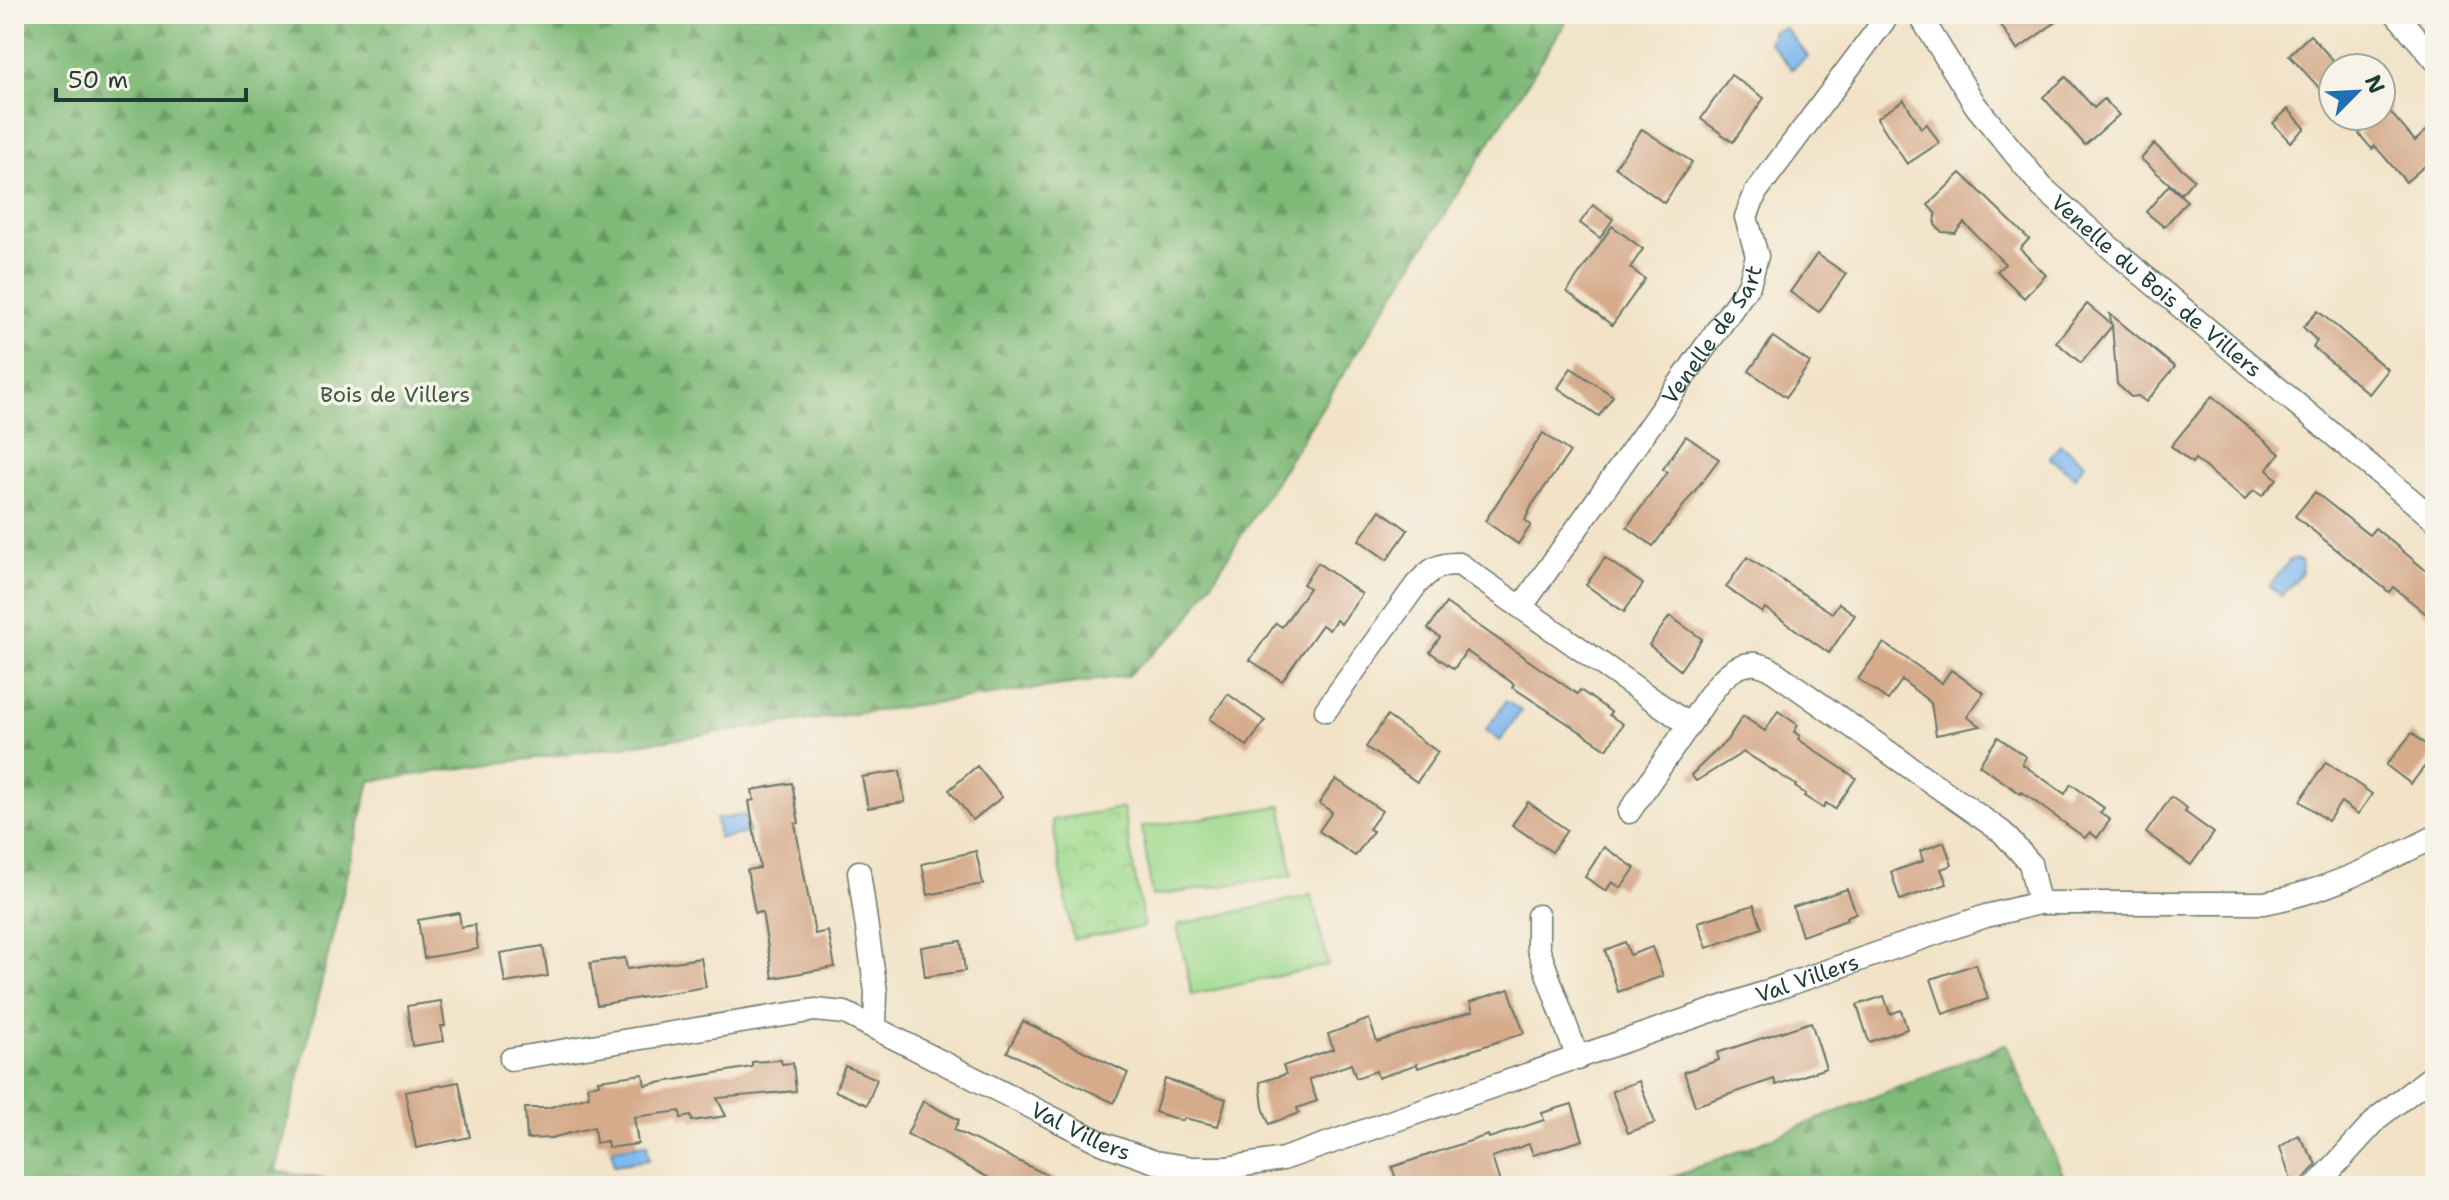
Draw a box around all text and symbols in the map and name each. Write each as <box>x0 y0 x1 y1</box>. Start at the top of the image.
scale bar <box>56 52 246 102</box>
north arrow <box>2317 52 2397 132</box>
text: 50 m <box>68 64 128 96</box>
text: N <box>2358 70 2392 98</box>
street label: Venelle du Bois de Villers <box>2045 188 2268 384</box>
street label: Venelle de Sart <box>1655 262 1769 410</box>
park label: Bois de Villers <box>320 380 470 409</box>
street label: Val Villers <box>1752 947 1863 1010</box>
street label: Val Villers <box>1026 1095 1134 1167</box>

